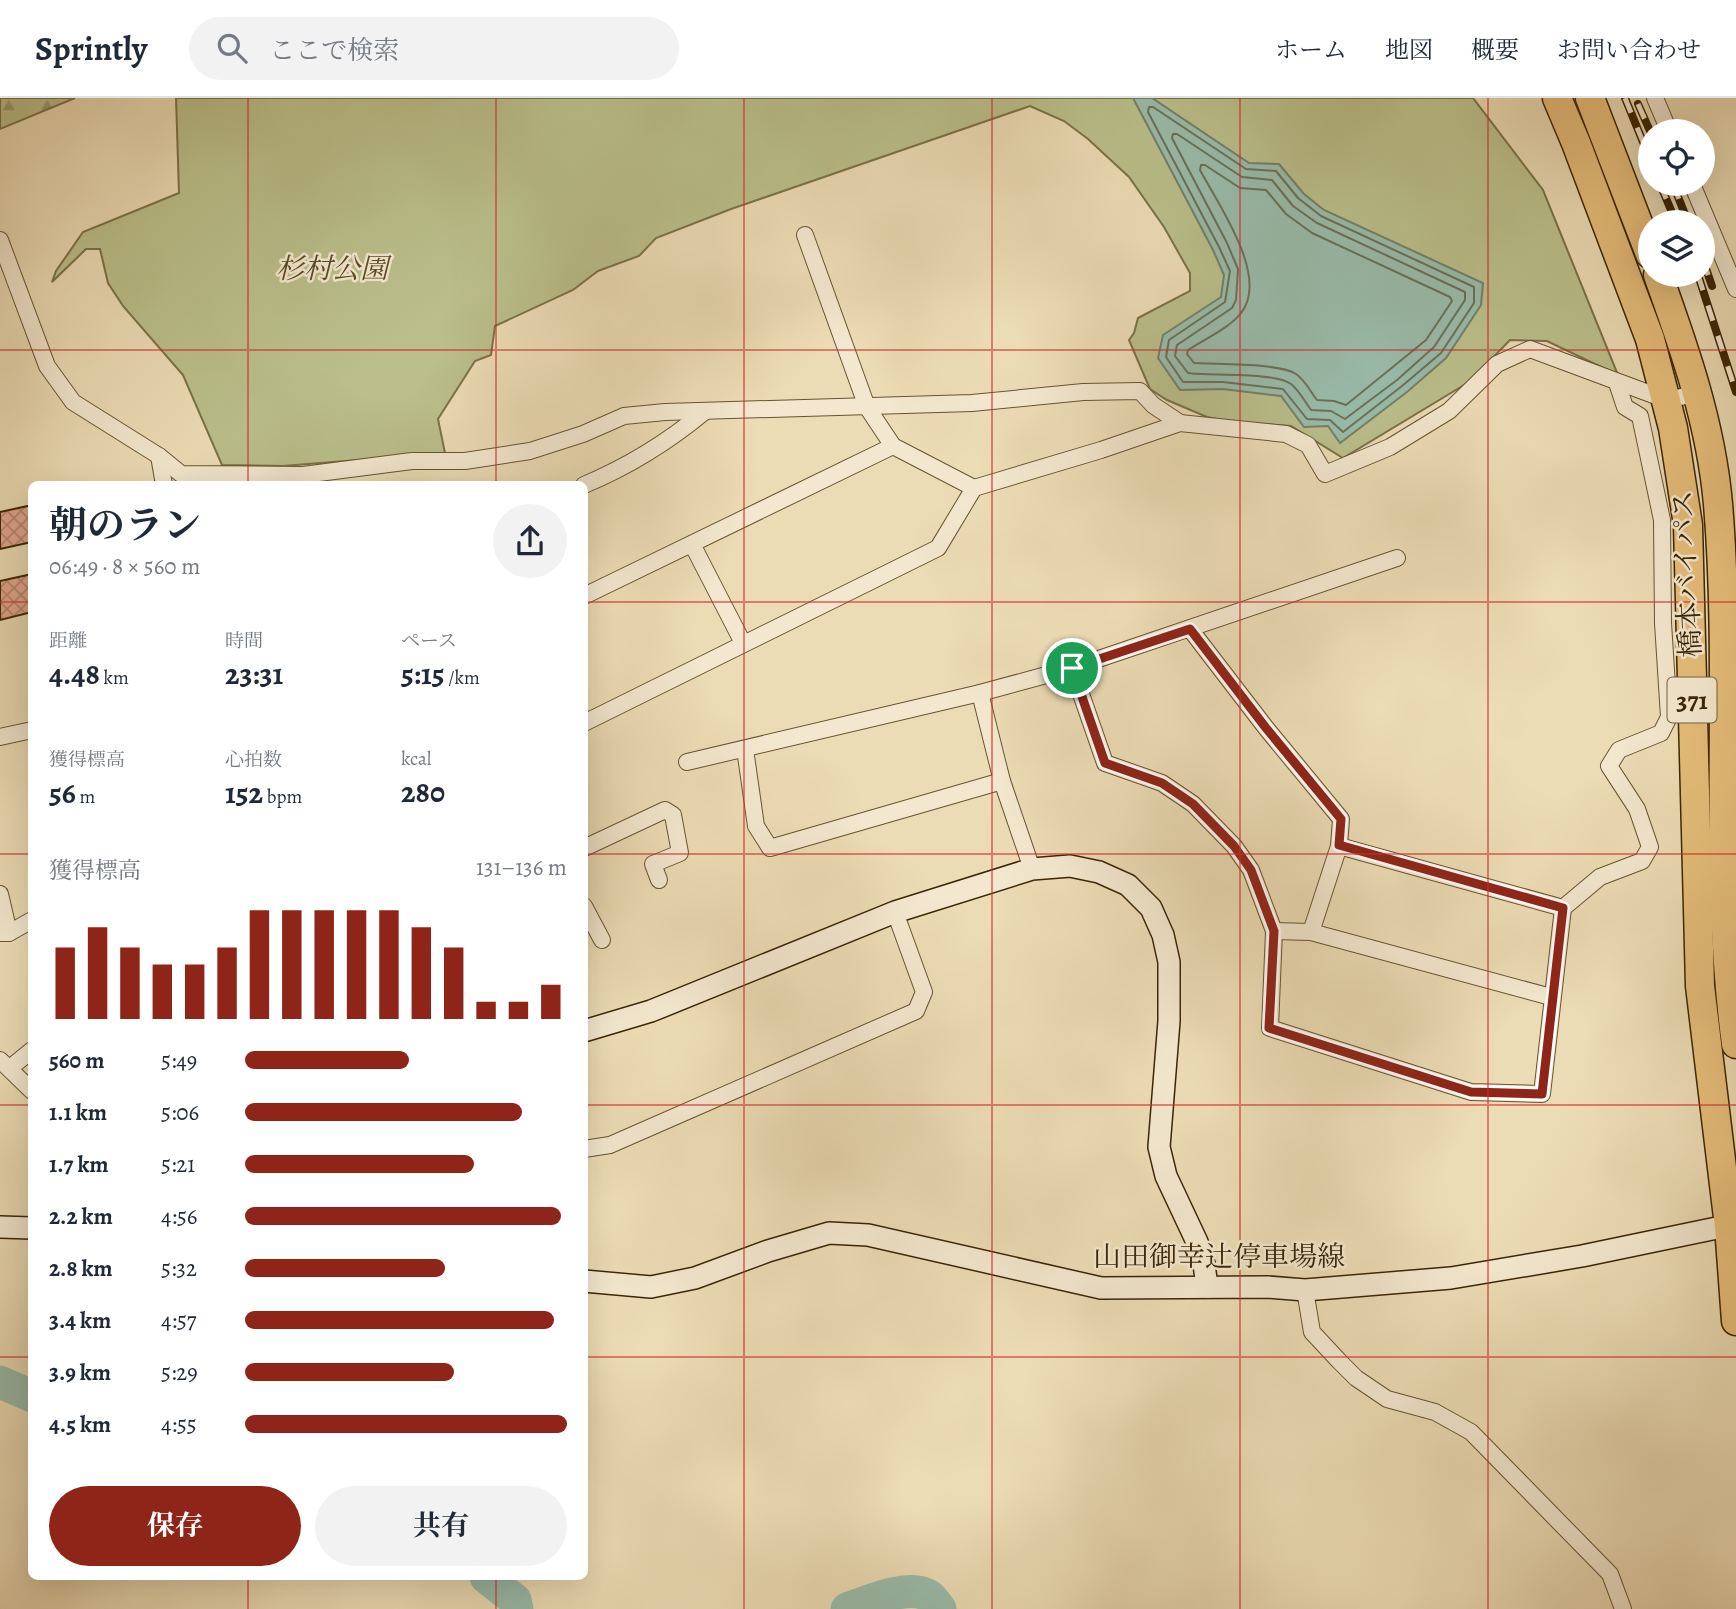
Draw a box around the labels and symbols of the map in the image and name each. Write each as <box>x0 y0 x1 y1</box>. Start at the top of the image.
park label: 杉村公園 <box>276 250 392 288</box>
street label: 橋本バイパス <box>1664 489 1710 659</box>
pin <box>1042 638 1102 698</box>
road number: 371 <box>1668 678 1716 722</box>
street label: 山田御幸辻停車場線 <box>1093 1238 1345 1276</box>

